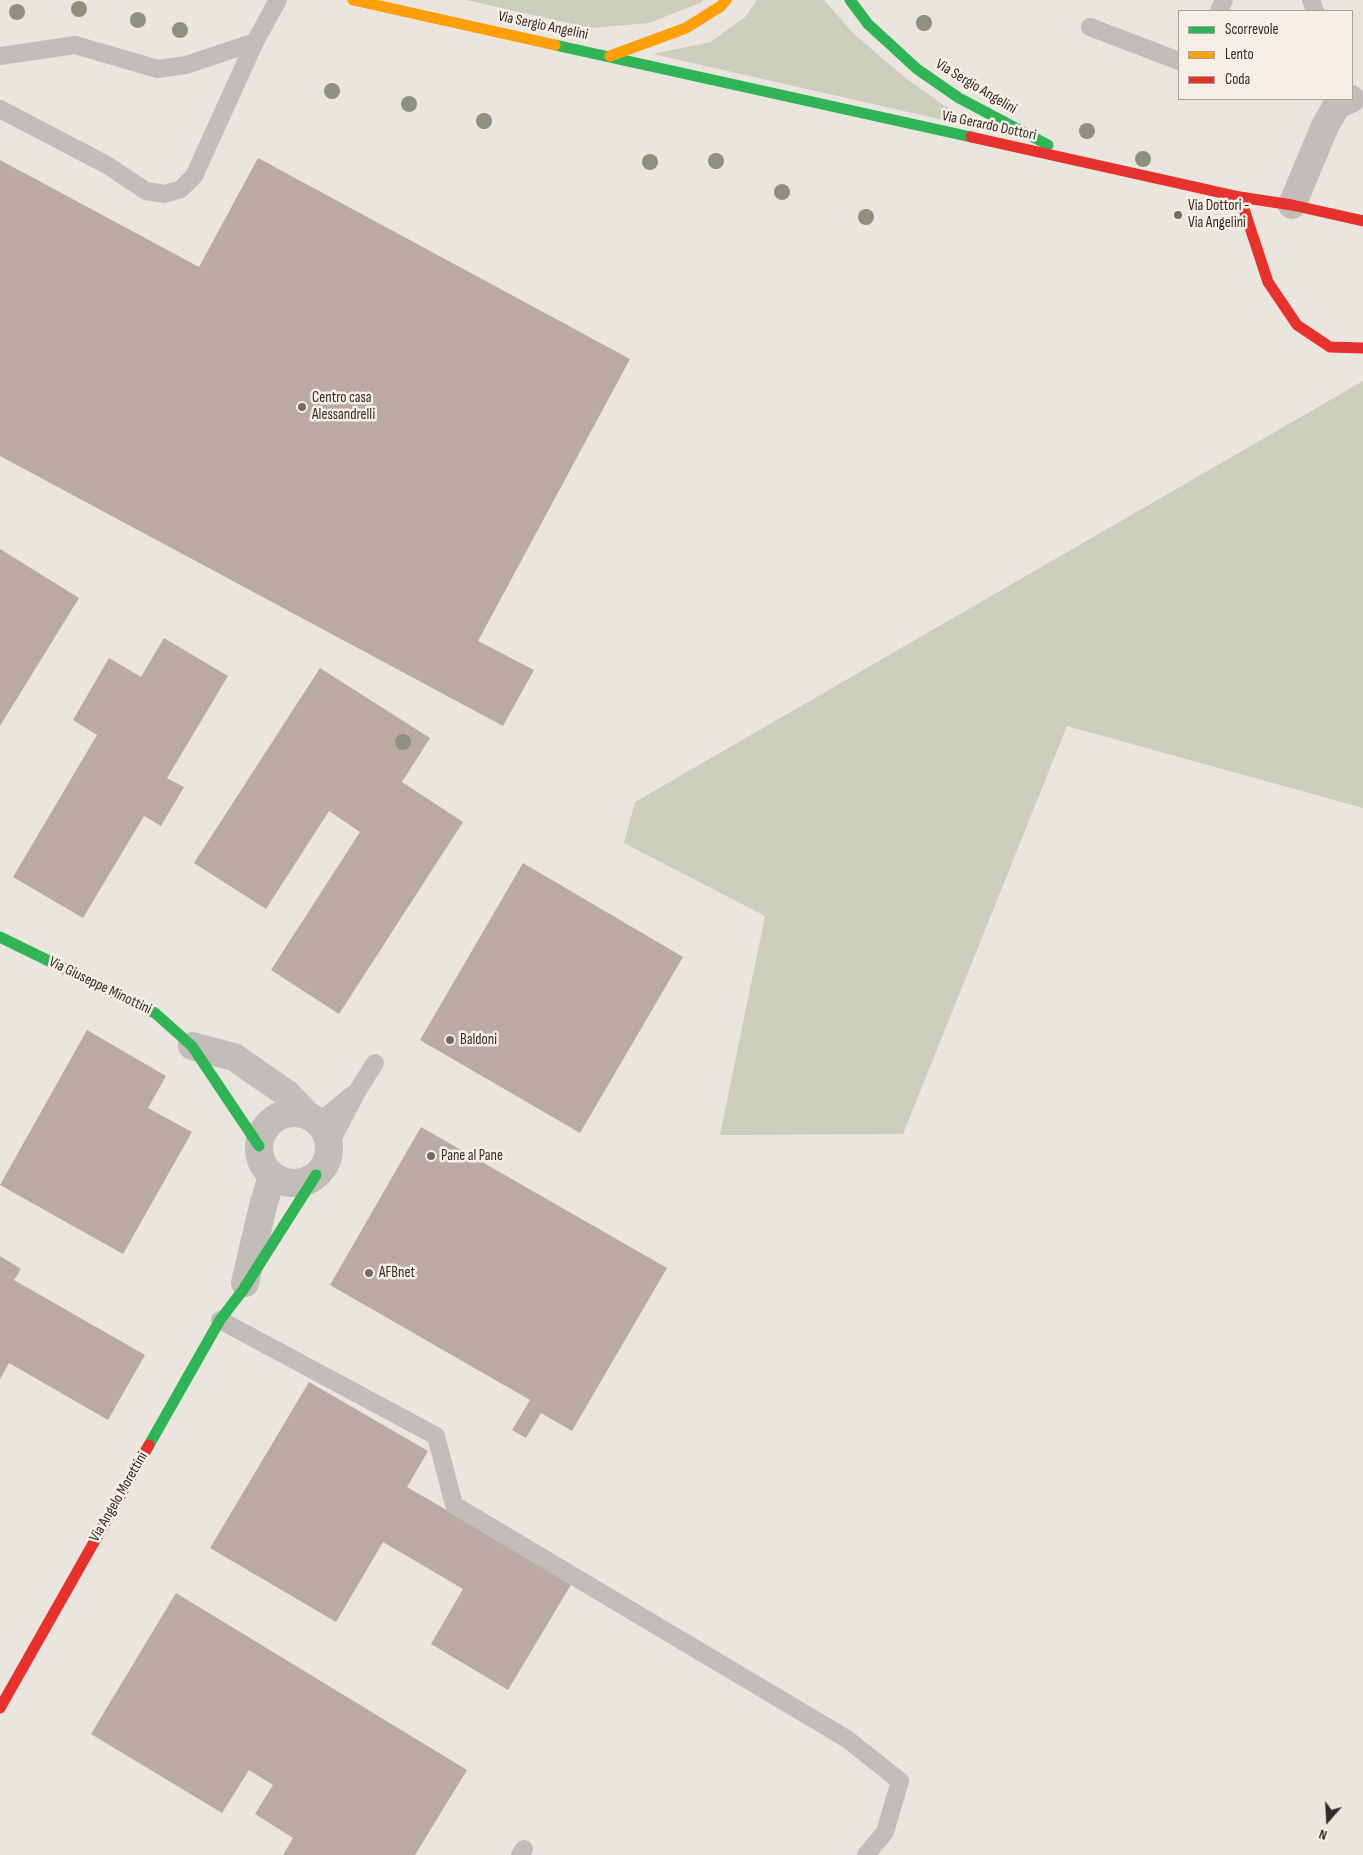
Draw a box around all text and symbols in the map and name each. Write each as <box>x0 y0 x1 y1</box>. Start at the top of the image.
street label: Via Sergio Angelini <box>496 8 590 44</box>
legend <box>1178 10 1353 100</box>
text: Scorrevole <box>1225 20 1279 39</box>
text: Lento <box>1225 45 1254 64</box>
street label: Via Sergio Angelini <box>932 56 1020 118</box>
text: Coda <box>1225 70 1250 89</box>
street label: Via Gerardo Dottori <box>940 107 1038 145</box>
place label: Via Dottori - Via Angelini <box>1188 197 1250 232</box>
marker: Via Dottori - Via Angelini <box>1172 209 1184 221</box>
place label: Centro casa Alessandrelli <box>312 389 375 424</box>
marker: Centro casa Alessandrelli <box>296 401 308 413</box>
street label: Via Giuseppe Minottini <box>46 953 154 1019</box>
place label: Baldoni <box>460 1031 497 1049</box>
marker: Baldoni <box>444 1034 456 1046</box>
place label: Pane al Pane <box>441 1147 503 1165</box>
marker: Pane al Pane <box>425 1150 437 1162</box>
place label: AFBnet <box>379 1264 415 1282</box>
marker: AFBnet <box>363 1267 375 1279</box>
street label: Via Angelo Morettini <box>86 1449 152 1545</box>
north arrow <box>1303 1795 1353 1845</box>
text: N <box>1317 1825 1329 1844</box>

